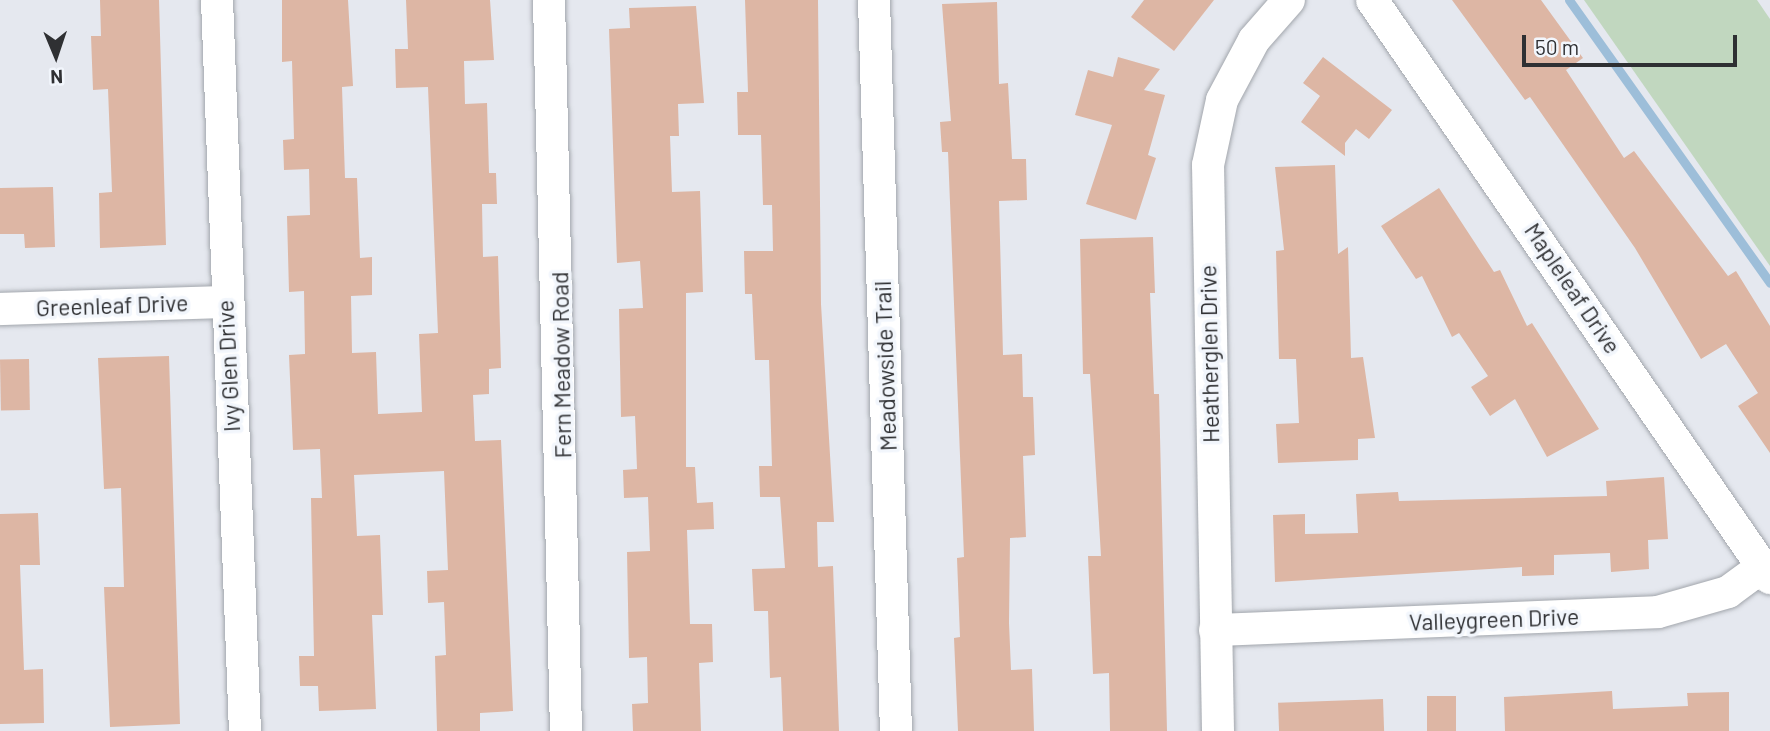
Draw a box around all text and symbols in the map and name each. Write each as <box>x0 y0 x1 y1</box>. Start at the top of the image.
north arrow <box>21 21 91 91</box>
scale bar <box>1525 21 1740 65</box>
text: 50 m <box>1535 34 1579 59</box>
text: N <box>50 66 63 89</box>
street label: Mapleleaf Drive <box>1519 217 1627 359</box>
street label: Heatherglen Drive <box>1194 265 1224 443</box>
street label: Fern Meadow Road <box>546 271 576 459</box>
street label: Meadowside Trail <box>868 280 902 452</box>
street label: Greenleaf Drive <box>35 289 189 321</box>
street label: Ivy Glen Drive <box>211 299 245 433</box>
street label: Valleygreen Drive <box>1408 602 1580 636</box>

